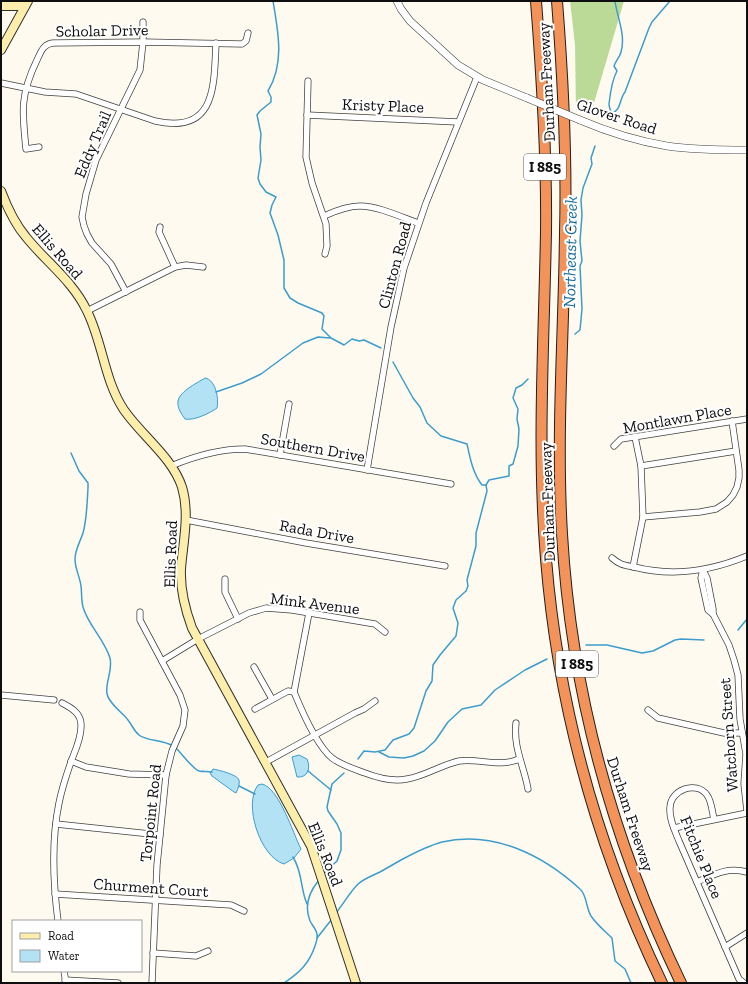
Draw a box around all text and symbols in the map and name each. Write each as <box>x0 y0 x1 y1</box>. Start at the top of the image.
street label: Scholar Drive <box>55 20 149 41</box>
street label: Durham Freeway <box>534 21 559 142</box>
street label: Kristy Place <box>342 95 424 116</box>
street label: Glover Road <box>574 95 660 138</box>
street label: Eddy Trail <box>70 108 115 181</box>
road number: I 885 <box>524 154 566 180</box>
water label: Northeast Creek <box>559 196 581 308</box>
street label: Clinton Road <box>374 219 415 311</box>
street label: Ellis Road <box>28 220 87 283</box>
street label: Montlawn Place <box>621 400 733 437</box>
street label: Southern Drive <box>259 429 366 466</box>
street label: Durham Freeway <box>536 441 559 562</box>
street label: Rada Drive <box>278 516 356 547</box>
street label: Ellis Road <box>160 520 181 588</box>
street label: Mink Avenue <box>269 589 361 618</box>
road number: I 885 <box>556 651 598 677</box>
street label: Watchorn Street <box>715 677 742 793</box>
street label: Durham Freeway <box>603 754 658 875</box>
street label: Torpoint Road <box>136 763 165 863</box>
street label: Fitchie Place <box>676 813 727 901</box>
street label: Ellis Road <box>304 819 347 889</box>
street label: Churment Court <box>93 874 209 901</box>
legend <box>12 920 142 972</box>
text: Road <box>48 929 74 943</box>
text: Water <box>48 949 80 963</box>

